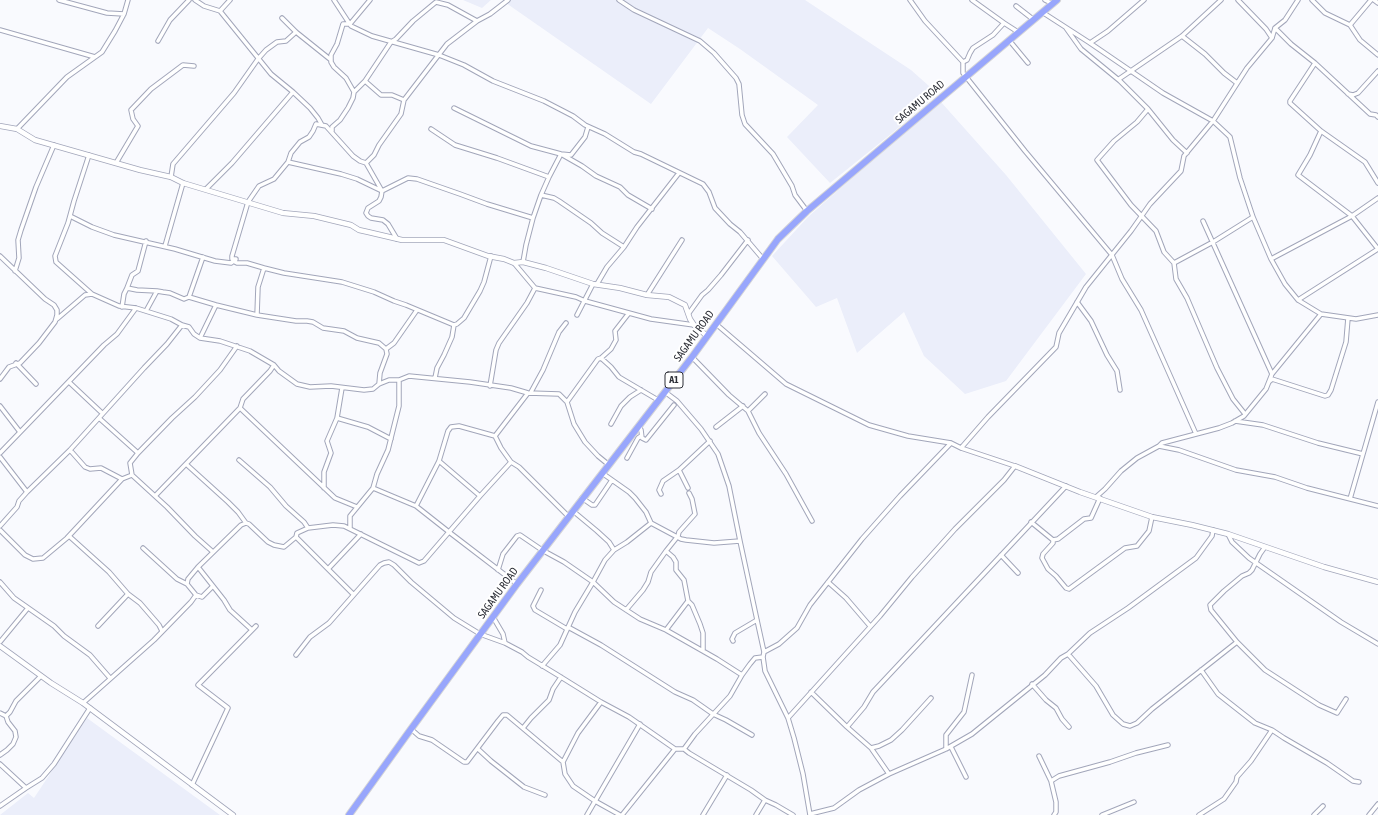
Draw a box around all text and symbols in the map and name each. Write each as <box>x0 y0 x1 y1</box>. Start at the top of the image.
street label: SAGAMU ROAD <box>893 78 947 126</box>
street label: SAGAMU ROAD <box>671 308 717 364</box>
road number: A1 <box>665 372 683 388</box>
street label: SAGAMU ROAD <box>475 565 521 621</box>

